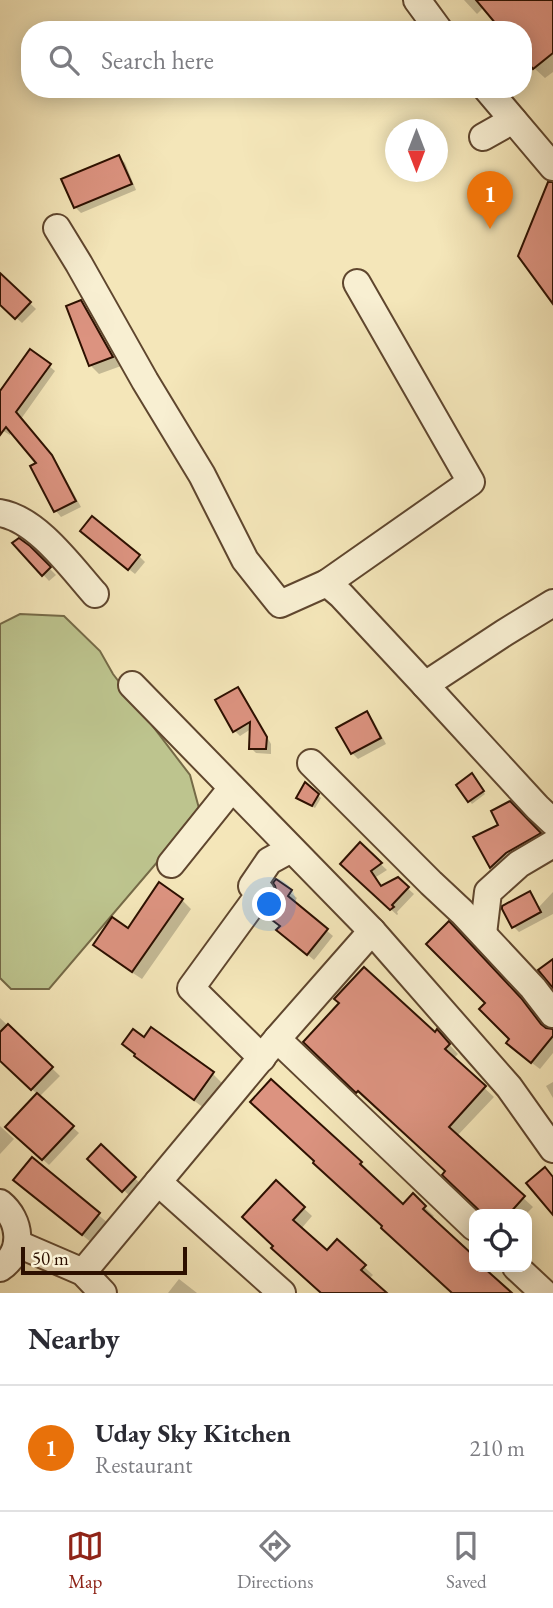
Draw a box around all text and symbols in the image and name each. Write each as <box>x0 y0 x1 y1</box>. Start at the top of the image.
search box <box>21 21 532 98</box>
icon: search <box>45 41 83 79</box>
text: Search here <box>101 43 214 77</box>
north arrow <box>385 119 448 182</box>
pin: 1 <box>467 171 513 229</box>
your location <box>252 887 286 921</box>
map controls <box>469 1209 532 1272</box>
button: locate <box>469 1209 532 1272</box>
scale bar <box>21 1244 187 1276</box>
text: 50 m <box>32 1246 69 1271</box>
text: Nearby <box>28 1319 120 1358</box>
text: Uday Sky Kitchen <box>95 1416 291 1450</box>
text: 1 <box>45 1433 57 1463</box>
text: 210 m <box>469 1433 525 1463</box>
text: Restaurant <box>95 1450 193 1480</box>
tab: Map <box>66 1527 104 1594</box>
tab: Directions <box>237 1527 313 1594</box>
tab: Saved <box>446 1527 487 1594</box>

